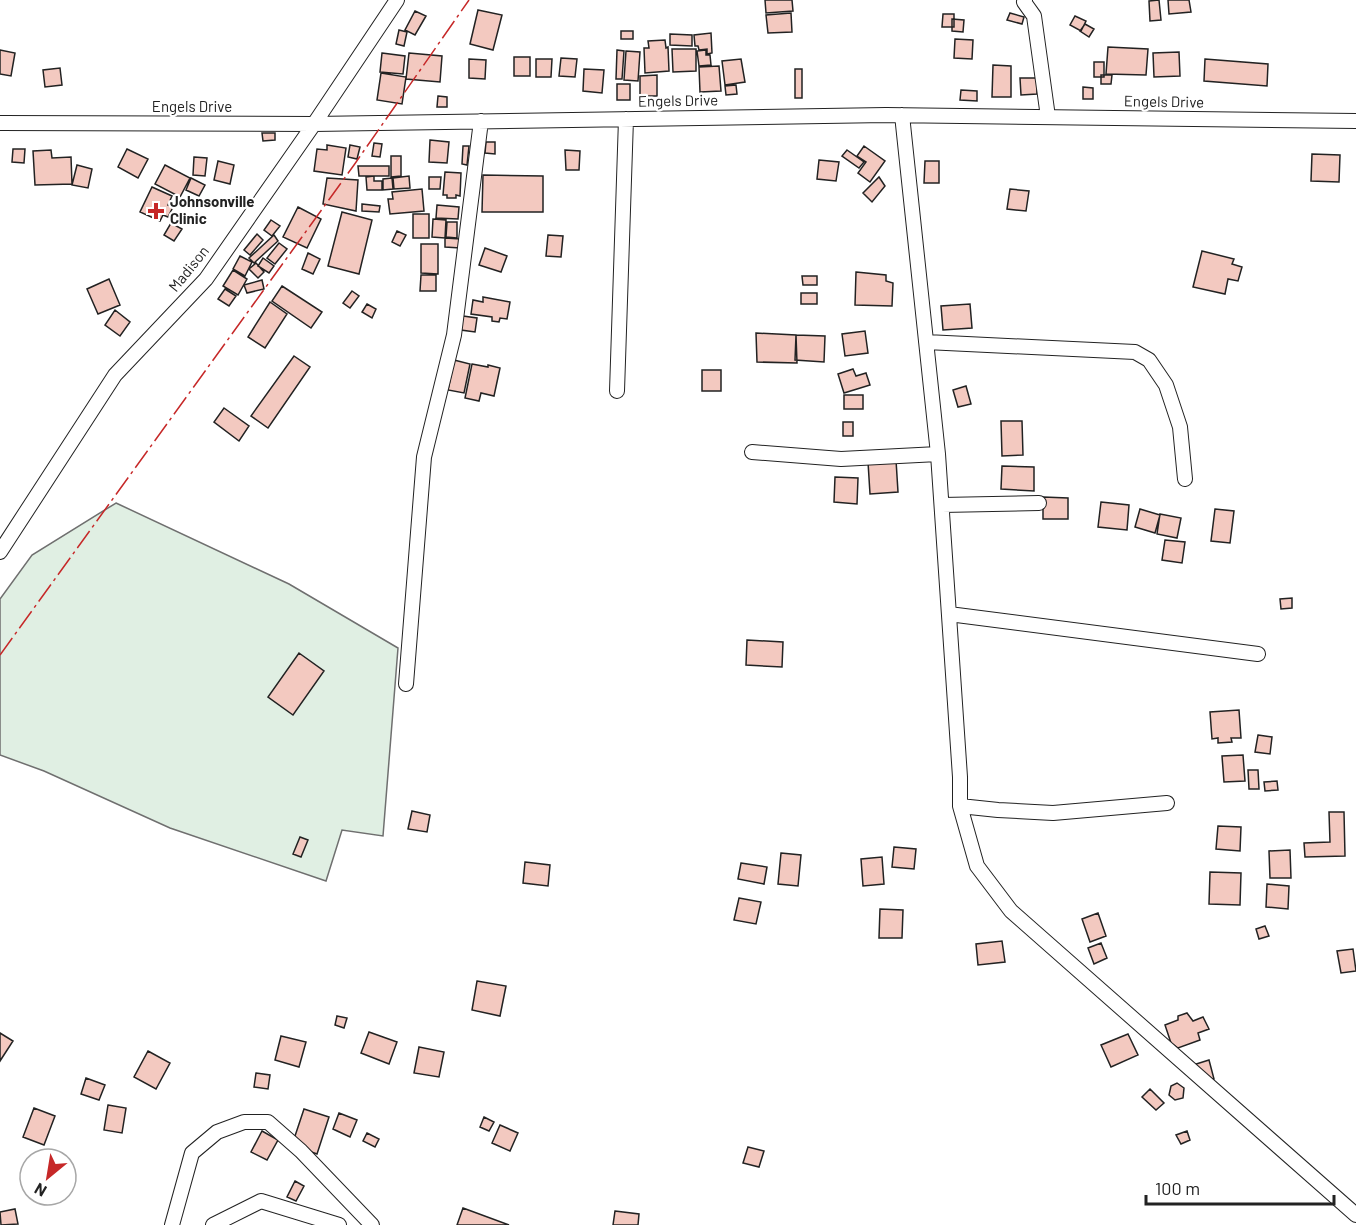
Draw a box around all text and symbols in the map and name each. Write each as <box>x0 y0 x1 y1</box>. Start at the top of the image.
street label: Engels Drive <box>638 90 718 110</box>
street label: Engels Drive <box>1124 91 1204 111</box>
street label: Engels Drive <box>152 97 232 115</box>
place label: Johnsonville Clinic <box>170 192 254 227</box>
marker: Johnsonville Clinic <box>147 202 165 220</box>
street label: Madison <box>164 242 212 295</box>
north arrow <box>18 1147 78 1207</box>
scale bar <box>1146 1168 1334 1206</box>
text: 100 m <box>1155 1177 1200 1199</box>
text: N <box>31 1180 50 1201</box>

